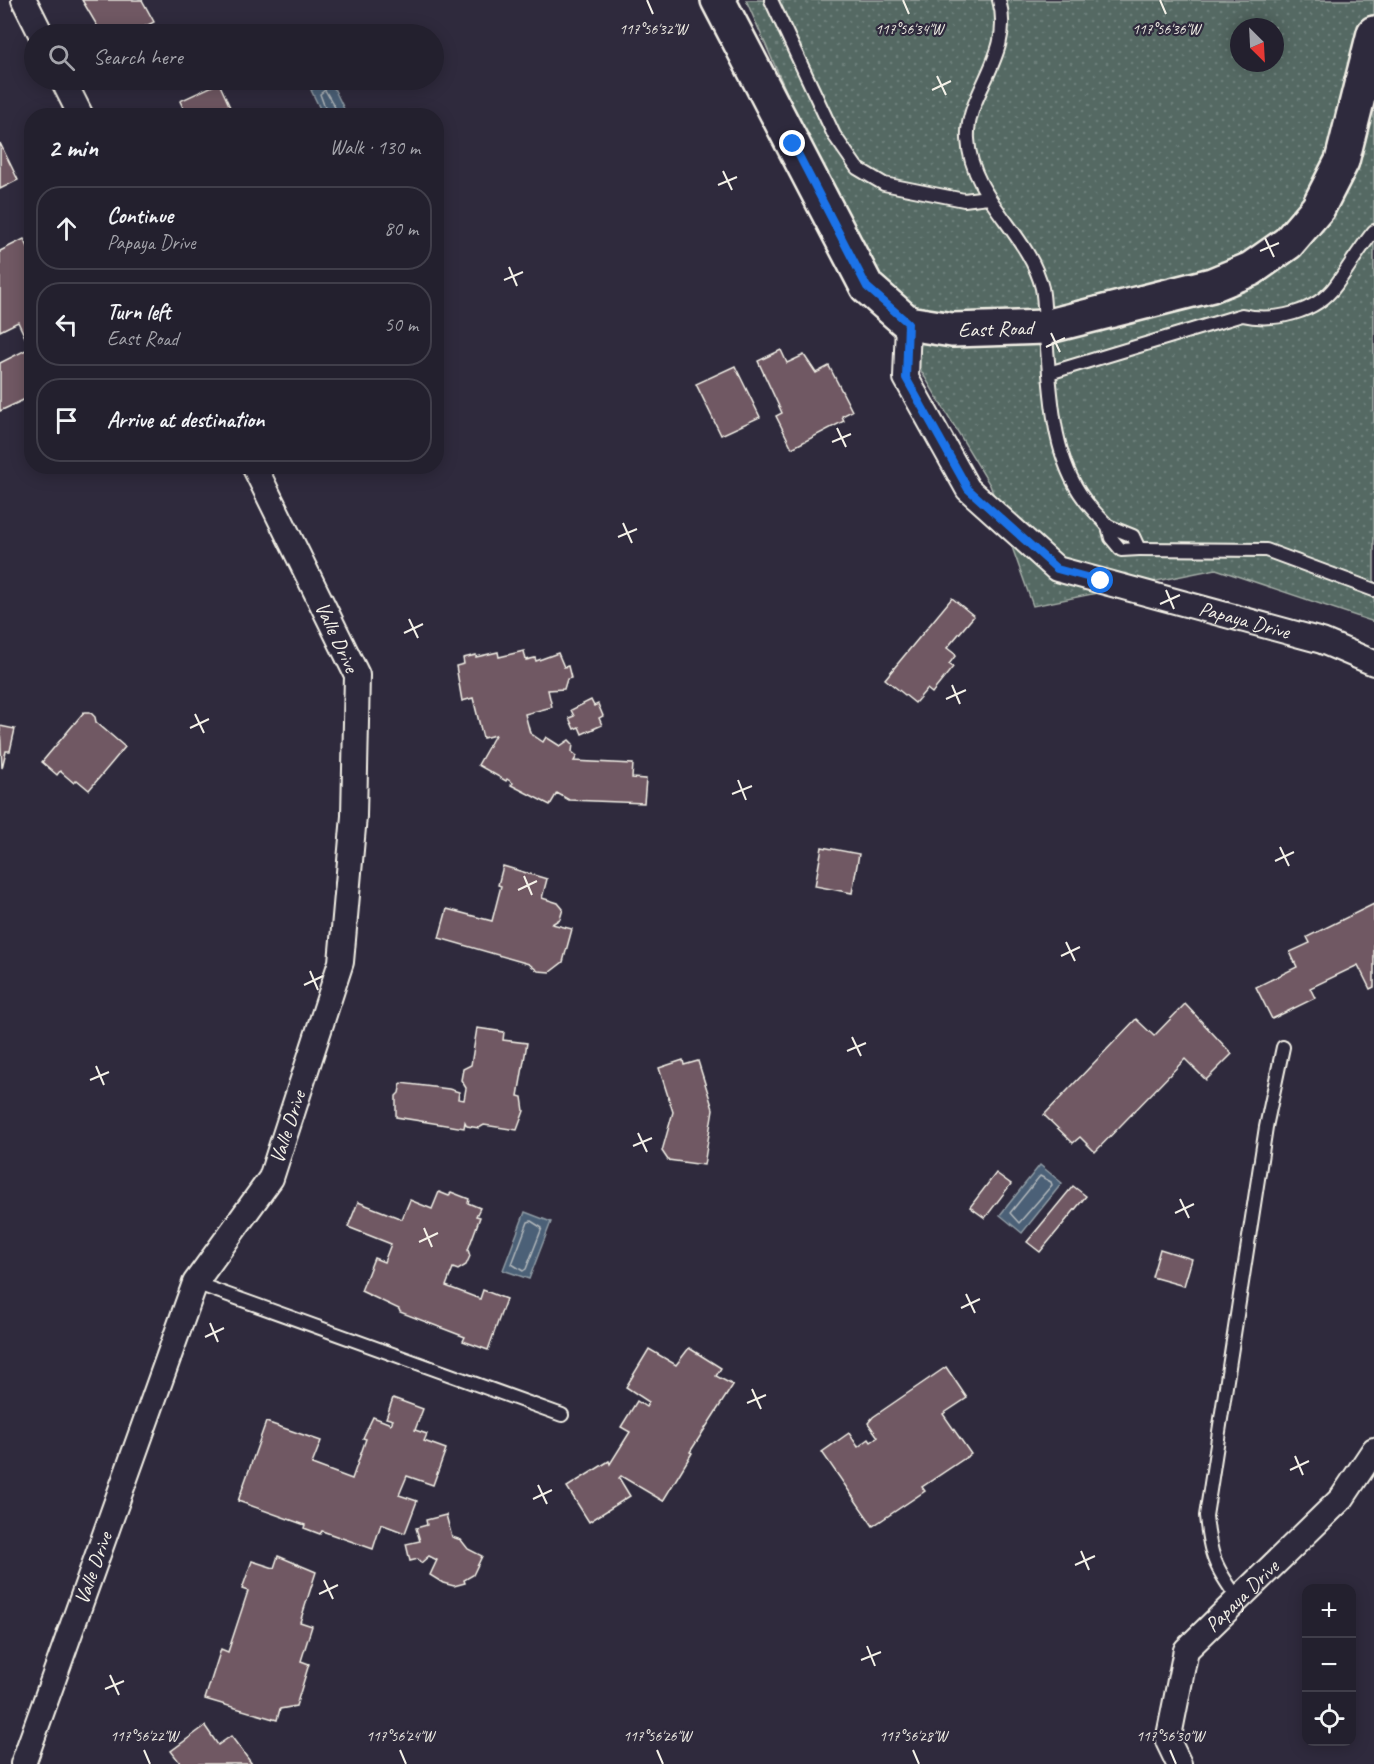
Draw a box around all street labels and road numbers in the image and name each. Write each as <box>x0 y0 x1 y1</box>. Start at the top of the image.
street label: East Road <box>958 314 1036 343</box>
street label: Papaya Drive <box>1196 595 1294 645</box>
street label: Valle Drive <box>309 598 366 678</box>
street label: Valle Drive <box>264 1085 312 1167</box>
street label: Valle Drive <box>68 1526 119 1608</box>
street label: Papaya Drive <box>1199 1553 1285 1638</box>

